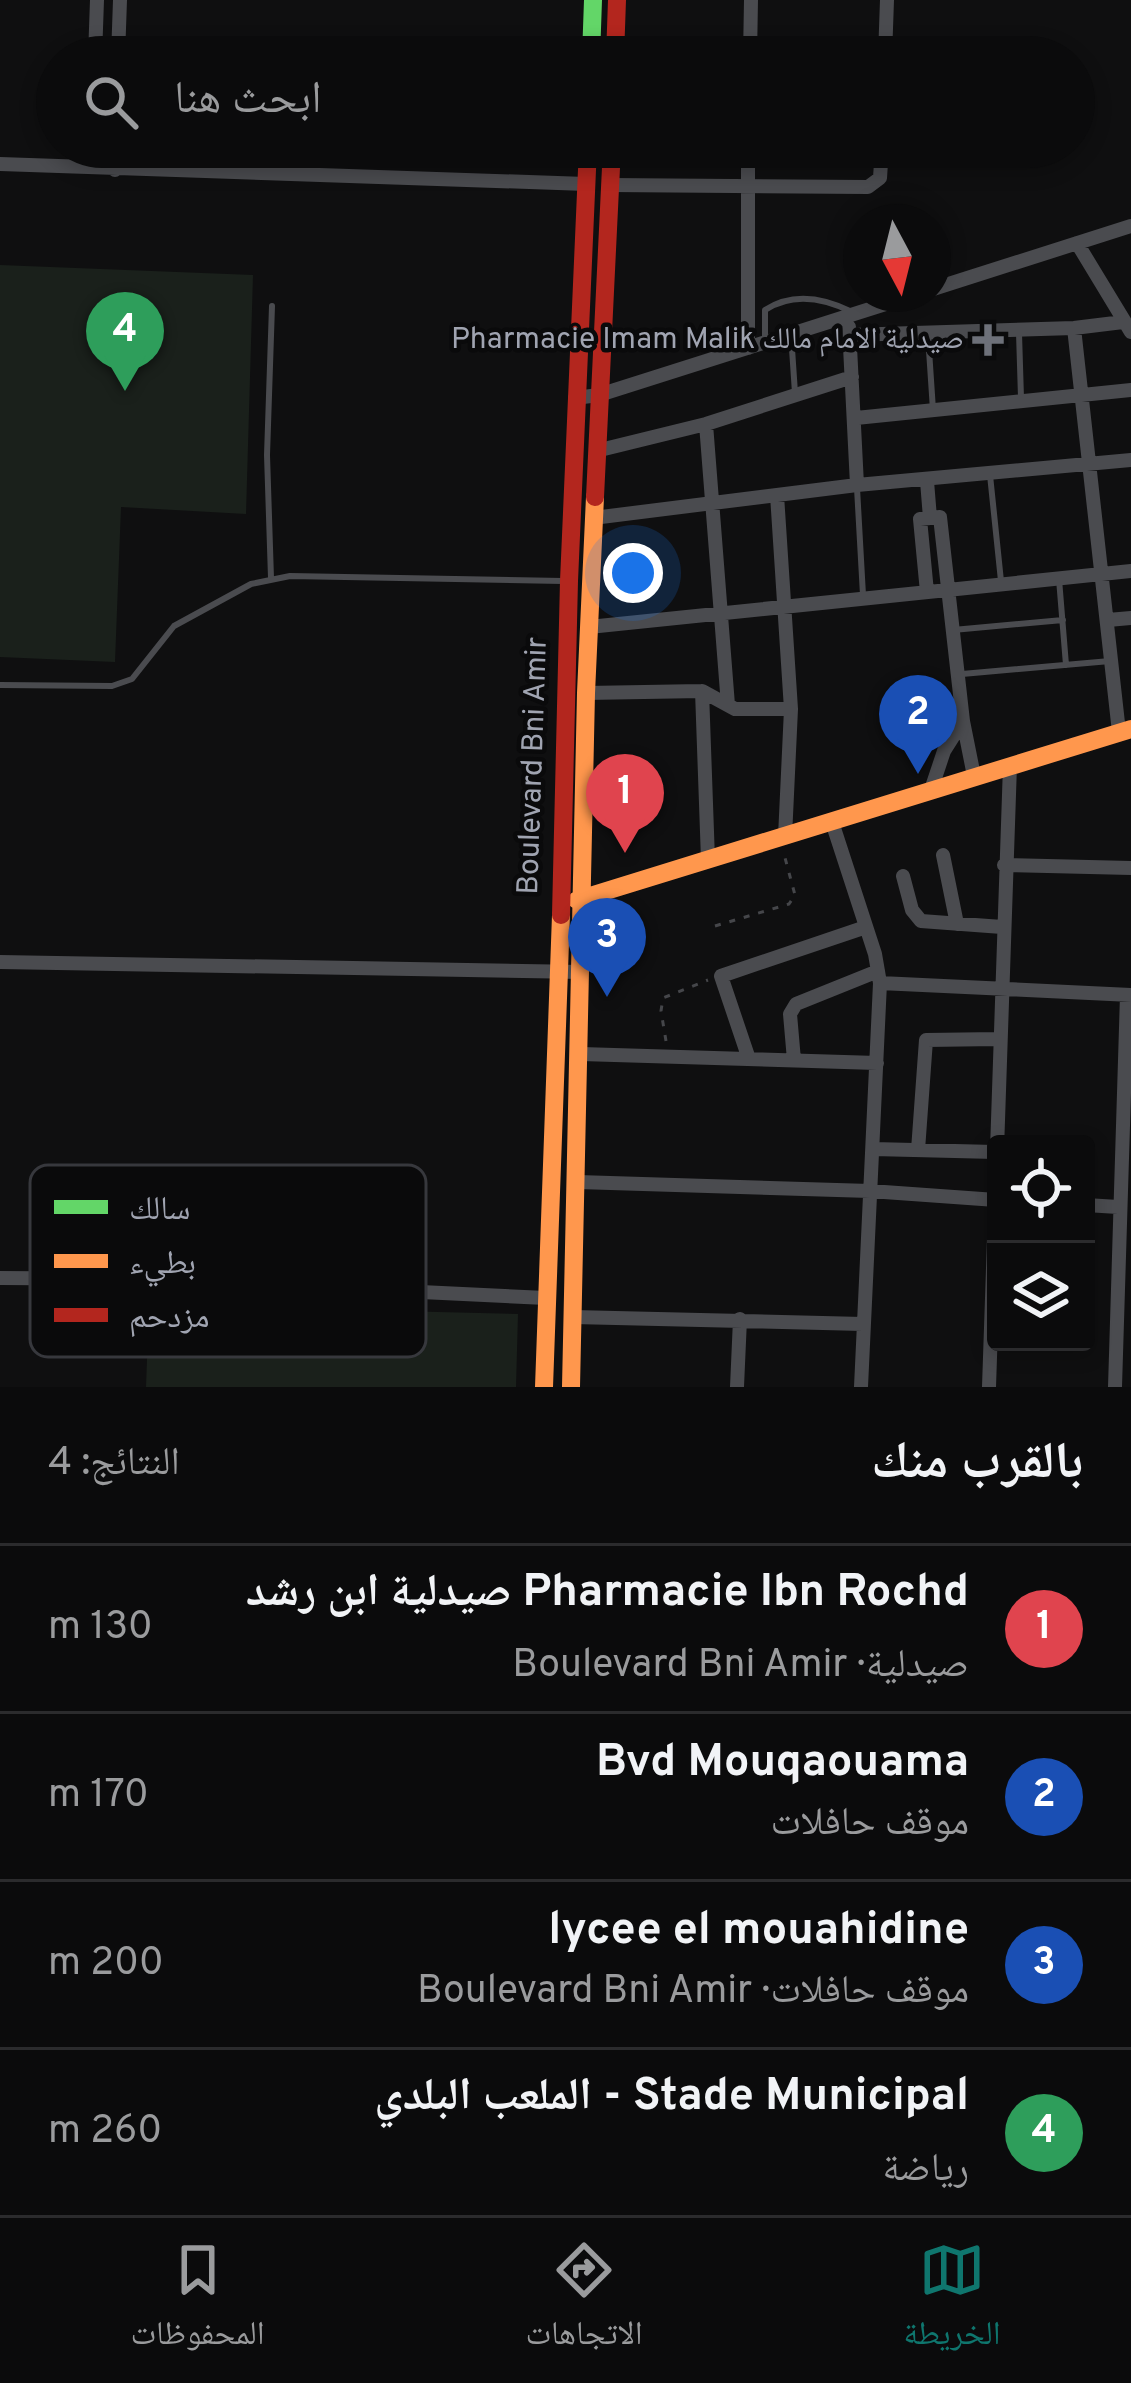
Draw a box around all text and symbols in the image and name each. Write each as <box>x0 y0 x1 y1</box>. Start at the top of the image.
search box <box>36 36 1095 168</box>
icon: search <box>78 69 144 135</box>
text: ابحث هنا <box>174 72 322 129</box>
north arrow <box>843 204 951 312</box>
pin: 4 <box>86 292 164 391</box>
place label: Pharmacie Imam Malik صيدلية الامام مالك <box>451 322 964 359</box>
marker: Pharmacie Imam Malik صيدلية الامام مالك <box>975 327 1001 353</box>
your location <box>603 543 663 603</box>
street label: Boulevard Bni Amir <box>511 636 557 896</box>
pin: 2 <box>879 675 957 774</box>
pin: 1 <box>586 754 664 853</box>
pin: 3 <box>568 898 646 997</box>
map controls <box>987 1135 1095 1351</box>
button: locate <box>987 1135 1095 1243</box>
legend <box>30 1165 426 1357</box>
text: سالك <box>129 1190 190 1232</box>
button: layers <box>987 1243 1095 1351</box>
text: بطيء <box>129 1244 196 1287</box>
text: مزدحم <box>129 1298 209 1340</box>
text: بالقرب منك <box>871 1432 1083 1497</box>
text: النتائج: 4 <box>48 1440 180 1489</box>
text: Pharmacie Ibn Rochd صيدلية ابن رشد <box>246 1565 969 1622</box>
text: 130 m <box>48 1604 153 1653</box>
text: 1 <box>1036 1604 1052 1653</box>
text: صيدلية · Boulevard Bni Amir <box>512 1642 969 1691</box>
text: Bvd Mouqaouama <box>596 1735 969 1792</box>
text: 170 m <box>48 1772 149 1821</box>
text: 2 <box>1032 1772 1056 1821</box>
text: موقف حافلات <box>771 1800 969 1849</box>
text: lycee el mouahidine <box>548 1903 969 1960</box>
text: 200 m <box>48 1940 164 1989</box>
text: 3 <box>1032 1940 1056 1989</box>
text: موقف حافلات · Boulevard Bni Amir <box>417 1968 969 2017</box>
text: Stade Municipal - الملعب البلدي <box>374 2069 969 2126</box>
text: 260 m <box>48 2108 162 2157</box>
text: 4 <box>1031 2108 1057 2157</box>
text: رياضة <box>882 2146 969 2195</box>
tab: المحفوظات <box>130 2237 265 2365</box>
tab: الاتجاهات <box>525 2237 643 2365</box>
tab: الخريطة <box>903 2237 1001 2365</box>

